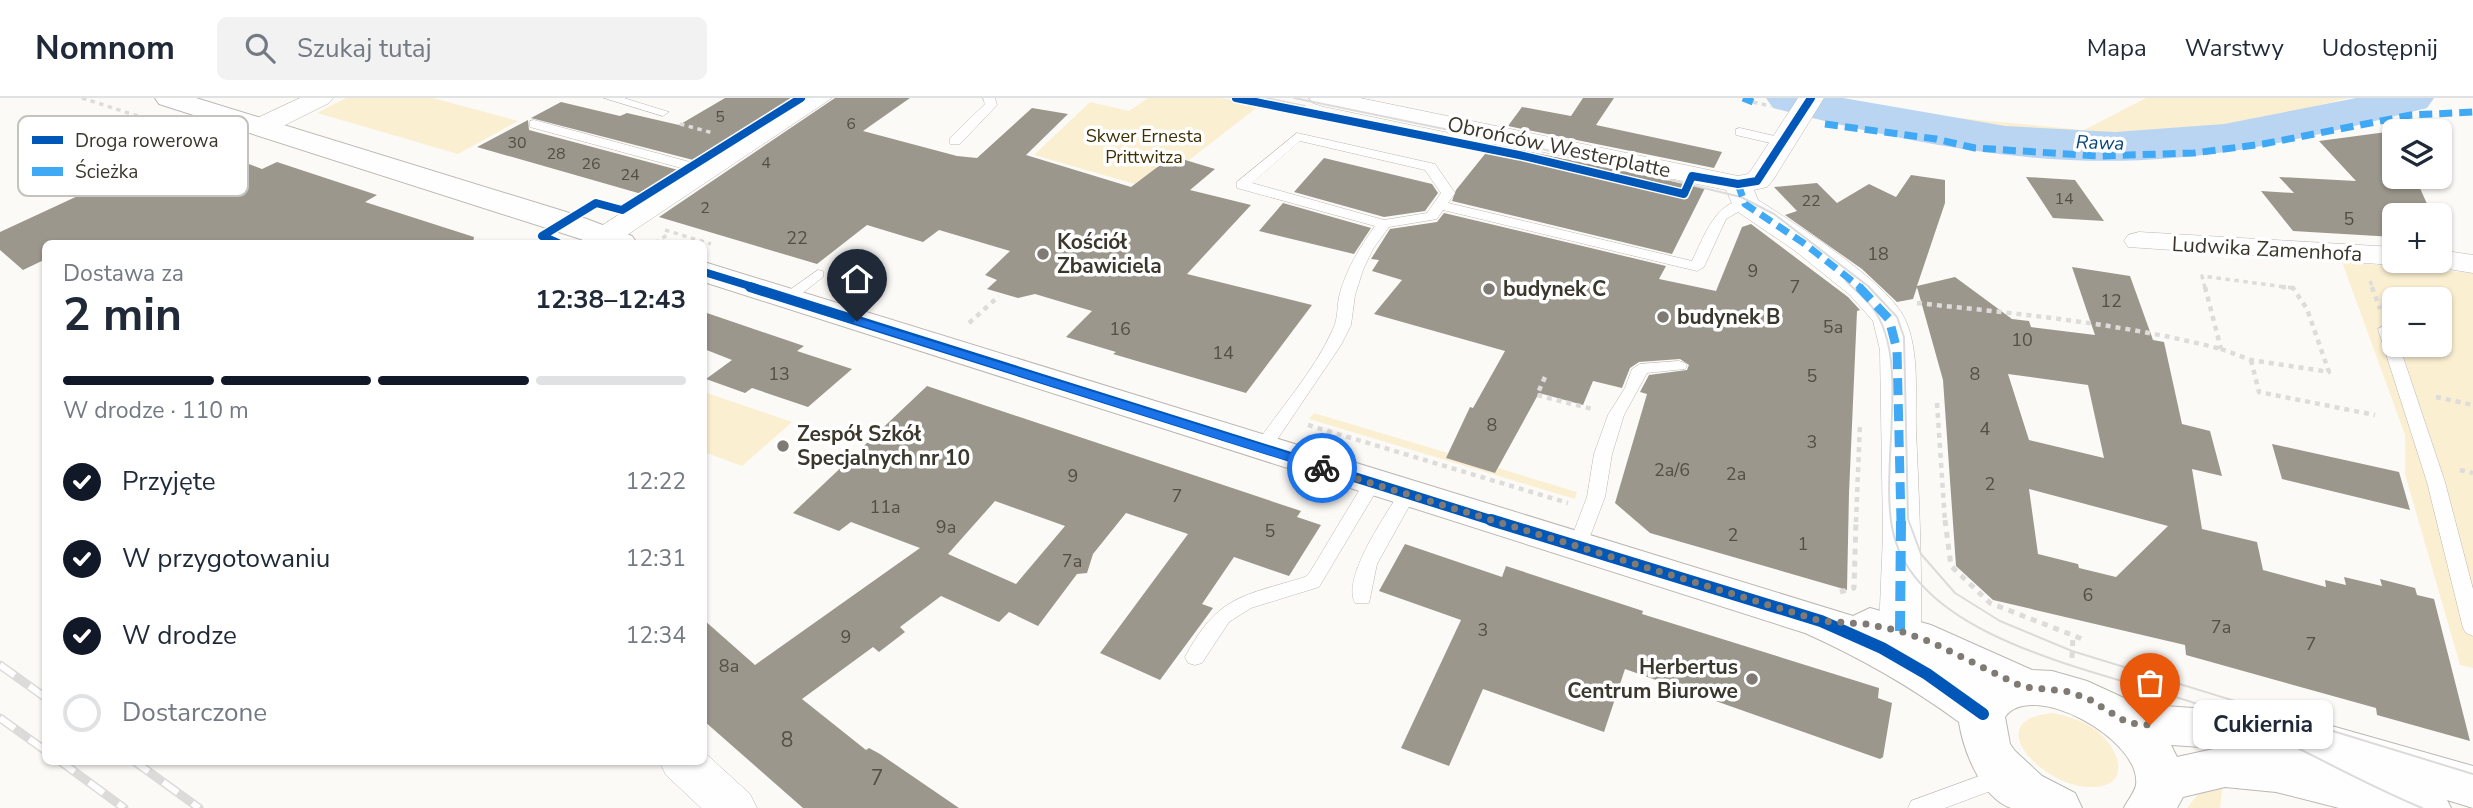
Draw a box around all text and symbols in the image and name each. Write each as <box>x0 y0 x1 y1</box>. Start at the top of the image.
search box <box>217 17 707 80</box>
text: Nomnom <box>35 26 175 71</box>
icon: search <box>241 29 279 67</box>
text: Szukaj tutaj <box>297 31 432 66</box>
text: Mapa <box>2087 32 2147 64</box>
text: Warstwy <box>2185 32 2284 64</box>
text: Udostępnij <box>2322 32 2438 64</box>
house number: 5 <box>715 106 725 128</box>
street label: Obrońców Westerplatte <box>1445 110 1673 184</box>
house number: 6 <box>846 113 856 135</box>
legend <box>18 116 248 196</box>
map controls <box>2382 119 2452 357</box>
button: layers <box>2382 119 2452 189</box>
park label: Skwer Ernesta Prittwitza <box>1086 124 1202 169</box>
text: Droga rowerowa <box>75 128 218 154</box>
water label: Rawa <box>2075 129 2125 157</box>
house number: 30 <box>507 132 527 154</box>
house number: 28 <box>546 143 566 165</box>
house number: 4 <box>761 152 771 174</box>
house number: 26 <box>581 153 601 175</box>
text: Ścieżka <box>75 159 138 185</box>
house number: 24 <box>620 164 640 186</box>
house number: 14 <box>2054 188 2074 210</box>
house number: 22 <box>1801 190 1821 212</box>
house number: 2 <box>700 197 710 219</box>
button: + <box>2382 203 2452 273</box>
house number: 5 <box>2344 207 2354 231</box>
house number: 22 <box>786 226 808 250</box>
place label: Kościół Zbawiciela <box>1057 228 1162 280</box>
street label: Ludwika Zamenhofa <box>2171 230 2363 268</box>
house number: 18 <box>1867 242 1889 266</box>
marker: Kościół Zbawiciela <box>1035 246 1051 262</box>
pin <box>827 249 887 321</box>
text: Dostawa za <box>63 258 184 289</box>
house number: 9 <box>1748 259 1758 283</box>
icon: home <box>838 260 876 298</box>
place label: budynek C <box>1503 275 1606 303</box>
house number: 7 <box>1790 275 1800 299</box>
marker: budynek C <box>1481 281 1497 297</box>
text: 12:38–12:43 <box>535 282 686 317</box>
text: 2 min <box>63 283 182 346</box>
button: − <box>2382 287 2452 357</box>
house number: 12 <box>2100 289 2122 313</box>
place label: budynek B <box>1677 303 1780 331</box>
marker: budynek B <box>1655 309 1671 325</box>
house number: 5a <box>1823 315 1843 339</box>
house number: 16 <box>1109 317 1131 341</box>
house number: 10 <box>2011 328 2033 352</box>
house number: 14 <box>1212 341 1234 365</box>
house number: 13 <box>768 362 790 386</box>
house number: 8 <box>1970 362 1980 386</box>
house number: 5 <box>1807 364 1817 388</box>
text: W drodze · 110 m <box>63 395 249 426</box>
house number: 8 <box>1487 413 1497 437</box>
house number: 4 <box>1980 417 1991 441</box>
place label: Zespół Szkół Specjalnych nr 10 <box>797 420 970 472</box>
house number: 3 <box>1807 430 1817 454</box>
courier <box>1287 433 1357 503</box>
marker: Zespół Szkół Specjalnych nr 10 <box>775 438 791 454</box>
icon: bike <box>1303 449 1341 487</box>
house number: 2a/6 <box>1654 458 1690 482</box>
house number: 2a <box>1726 462 1746 486</box>
icon: check <box>63 463 101 501</box>
text: Przyjęte <box>122 464 216 499</box>
house number: 9 <box>1068 464 1078 488</box>
text: 12:22 <box>626 466 686 497</box>
house number: 2 <box>1985 472 1995 496</box>
house number: 7 <box>1172 484 1182 508</box>
house number: 11a <box>869 495 901 519</box>
house number: 9a <box>936 515 956 539</box>
house number: 5 <box>1265 519 1275 543</box>
house number: 2 <box>1728 523 1738 547</box>
house number: 1 <box>1798 532 1808 556</box>
icon: check <box>63 540 101 578</box>
text: W przygotowaniu <box>122 541 330 576</box>
text: 12:31 <box>626 543 686 574</box>
house number: 7a <box>1062 549 1082 573</box>
house number: 6 <box>2083 583 2093 607</box>
house number: 7a <box>2211 615 2231 639</box>
icon: check <box>63 617 101 655</box>
text: W drodze <box>122 618 237 653</box>
house number: 3 <box>1478 618 1488 642</box>
text: 12:34 <box>626 620 686 651</box>
house number: 9 <box>841 625 851 649</box>
house number: 7 <box>2306 632 2316 656</box>
place label: Herbertus Centrum Biurowe <box>1567 653 1738 705</box>
pin <box>2120 653 2180 725</box>
house number: 8a <box>719 654 739 678</box>
icon: bag <box>2131 664 2169 702</box>
marker: Herbertus Centrum Biurowe <box>1744 671 1760 687</box>
text: Dostarczone <box>122 695 267 730</box>
callout: Cukiernia <box>2192 700 2332 750</box>
text: Cukiernia <box>2213 709 2313 740</box>
house number: 8 <box>781 726 793 754</box>
house number: 7 <box>871 764 883 792</box>

